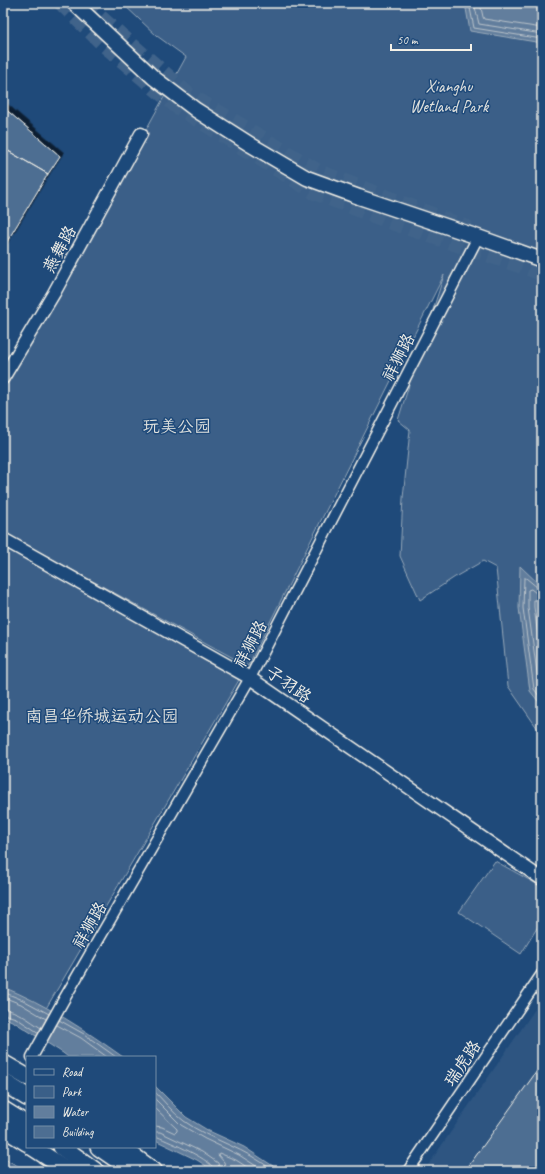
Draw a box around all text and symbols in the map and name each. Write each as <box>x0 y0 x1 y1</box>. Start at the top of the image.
scale bar <box>391 26 471 52</box>
text: 50 m <box>397 32 419 48</box>
park label: Xianghu Wetland Park <box>410 76 490 117</box>
street label: 燕舞路 <box>38 222 81 277</box>
street label: 祥狮路 <box>378 330 419 385</box>
park label: 玩美公园 <box>143 416 211 437</box>
street label: 祥狮路 <box>229 617 272 672</box>
street label: 子羽路 <box>262 661 316 708</box>
park label: 南昌华侨城运动公园 <box>26 706 179 727</box>
street label: 祥狮路 <box>68 898 111 953</box>
street label: 瑞虎路 <box>439 1036 485 1090</box>
legend <box>26 1056 156 1148</box>
text: Road <box>62 1064 84 1080</box>
text: Park <box>62 1084 83 1100</box>
text: Water <box>62 1104 90 1120</box>
text: Building <box>62 1124 94 1140</box>

